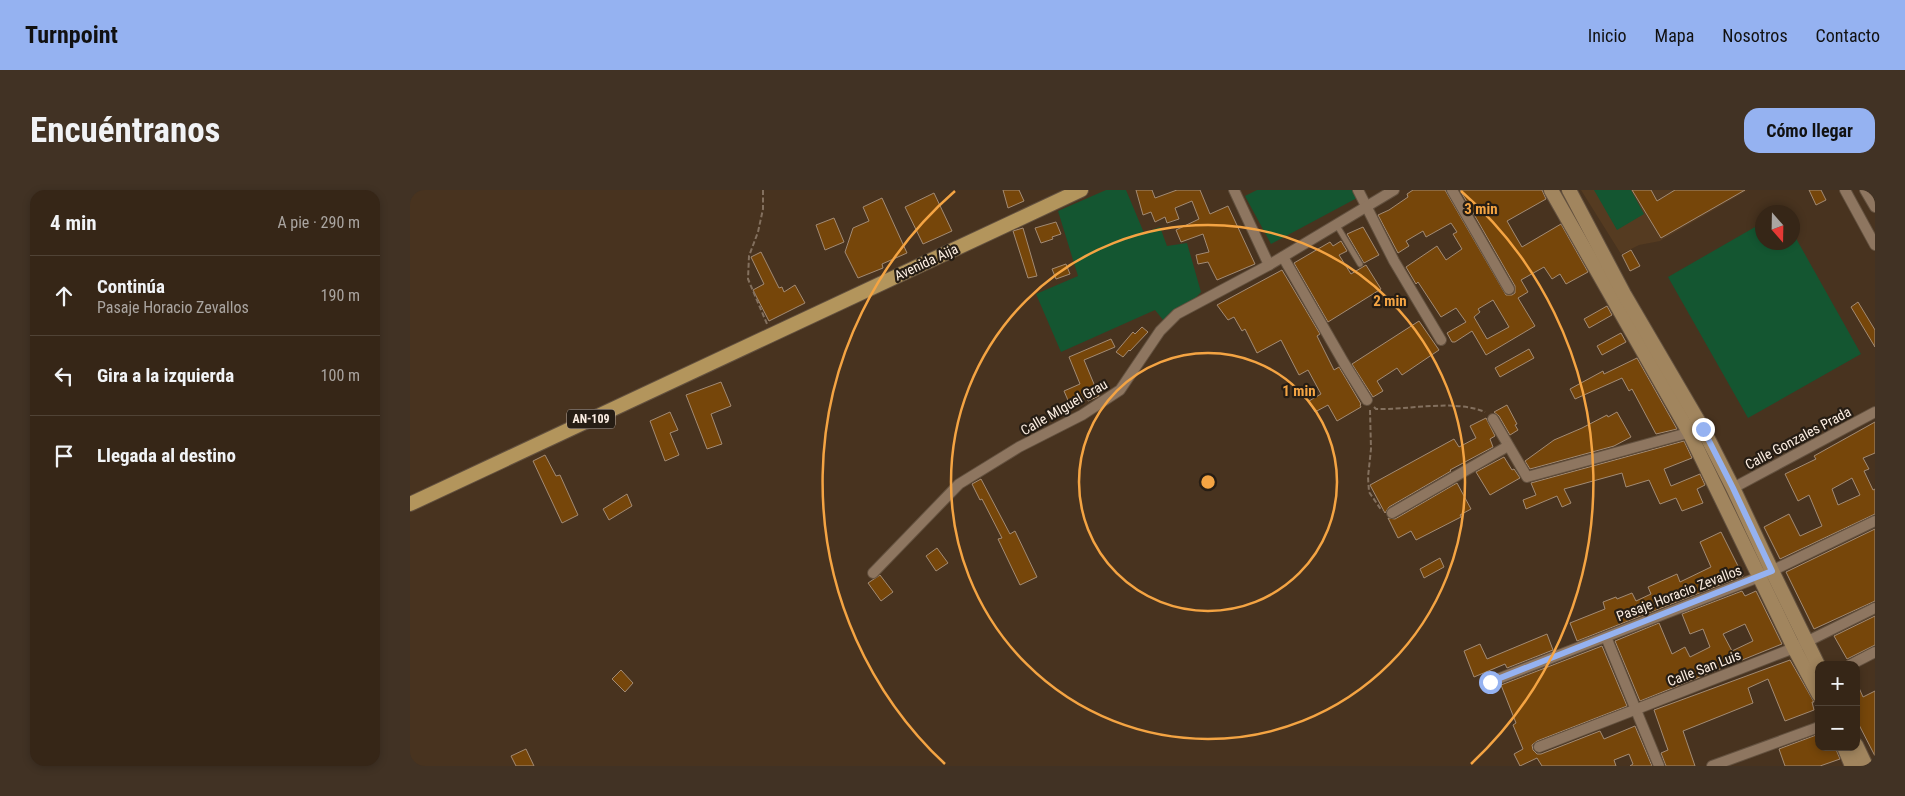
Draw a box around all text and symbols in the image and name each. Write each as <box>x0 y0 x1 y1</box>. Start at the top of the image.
text: Turnpoint <box>25 21 118 49</box>
text: Inicio <box>1588 25 1627 46</box>
text: Mapa <box>1655 25 1694 46</box>
text: Nosotros <box>1722 25 1788 46</box>
text: Contacto <box>1816 25 1880 46</box>
button: Cómo llegar <box>1744 108 1875 153</box>
text: Encuéntranos <box>30 110 221 151</box>
text: 3 min <box>1464 200 1498 218</box>
north arrow <box>1755 205 1800 250</box>
text: 4 min <box>50 211 97 235</box>
text: A pie · 290 m <box>277 213 360 232</box>
street label: Avenida Aija <box>892 240 960 284</box>
text: Continúa <box>97 275 165 298</box>
icon: ahead <box>50 282 78 310</box>
text: 190 m <box>321 286 360 305</box>
text: 2 min <box>1373 292 1407 310</box>
text: Pasaje Horacio Zevallos <box>97 298 249 317</box>
icon: left <box>50 362 78 390</box>
text: Gira a la izquierda <box>97 364 234 387</box>
text: 100 m <box>321 366 360 385</box>
street label: Calle MIguel Grau <box>1018 376 1110 438</box>
text: 1 min <box>1282 382 1316 400</box>
street label: Calle Gonzales Prada <box>1742 403 1854 473</box>
road number: AN-109 <box>567 410 615 428</box>
route end <box>1692 418 1715 441</box>
icon: arrive <box>50 442 78 470</box>
text: Llegada al destino <box>97 444 236 467</box>
centre of rings <box>1199 473 1217 491</box>
street label: Pasaje Horacio Zevallos <box>1614 562 1744 624</box>
street label: Calle San Luis <box>1665 647 1743 689</box>
map controls <box>1815 661 1860 751</box>
button: + <box>1815 661 1860 706</box>
route start <box>1479 671 1502 694</box>
button: − <box>1815 706 1860 751</box>

